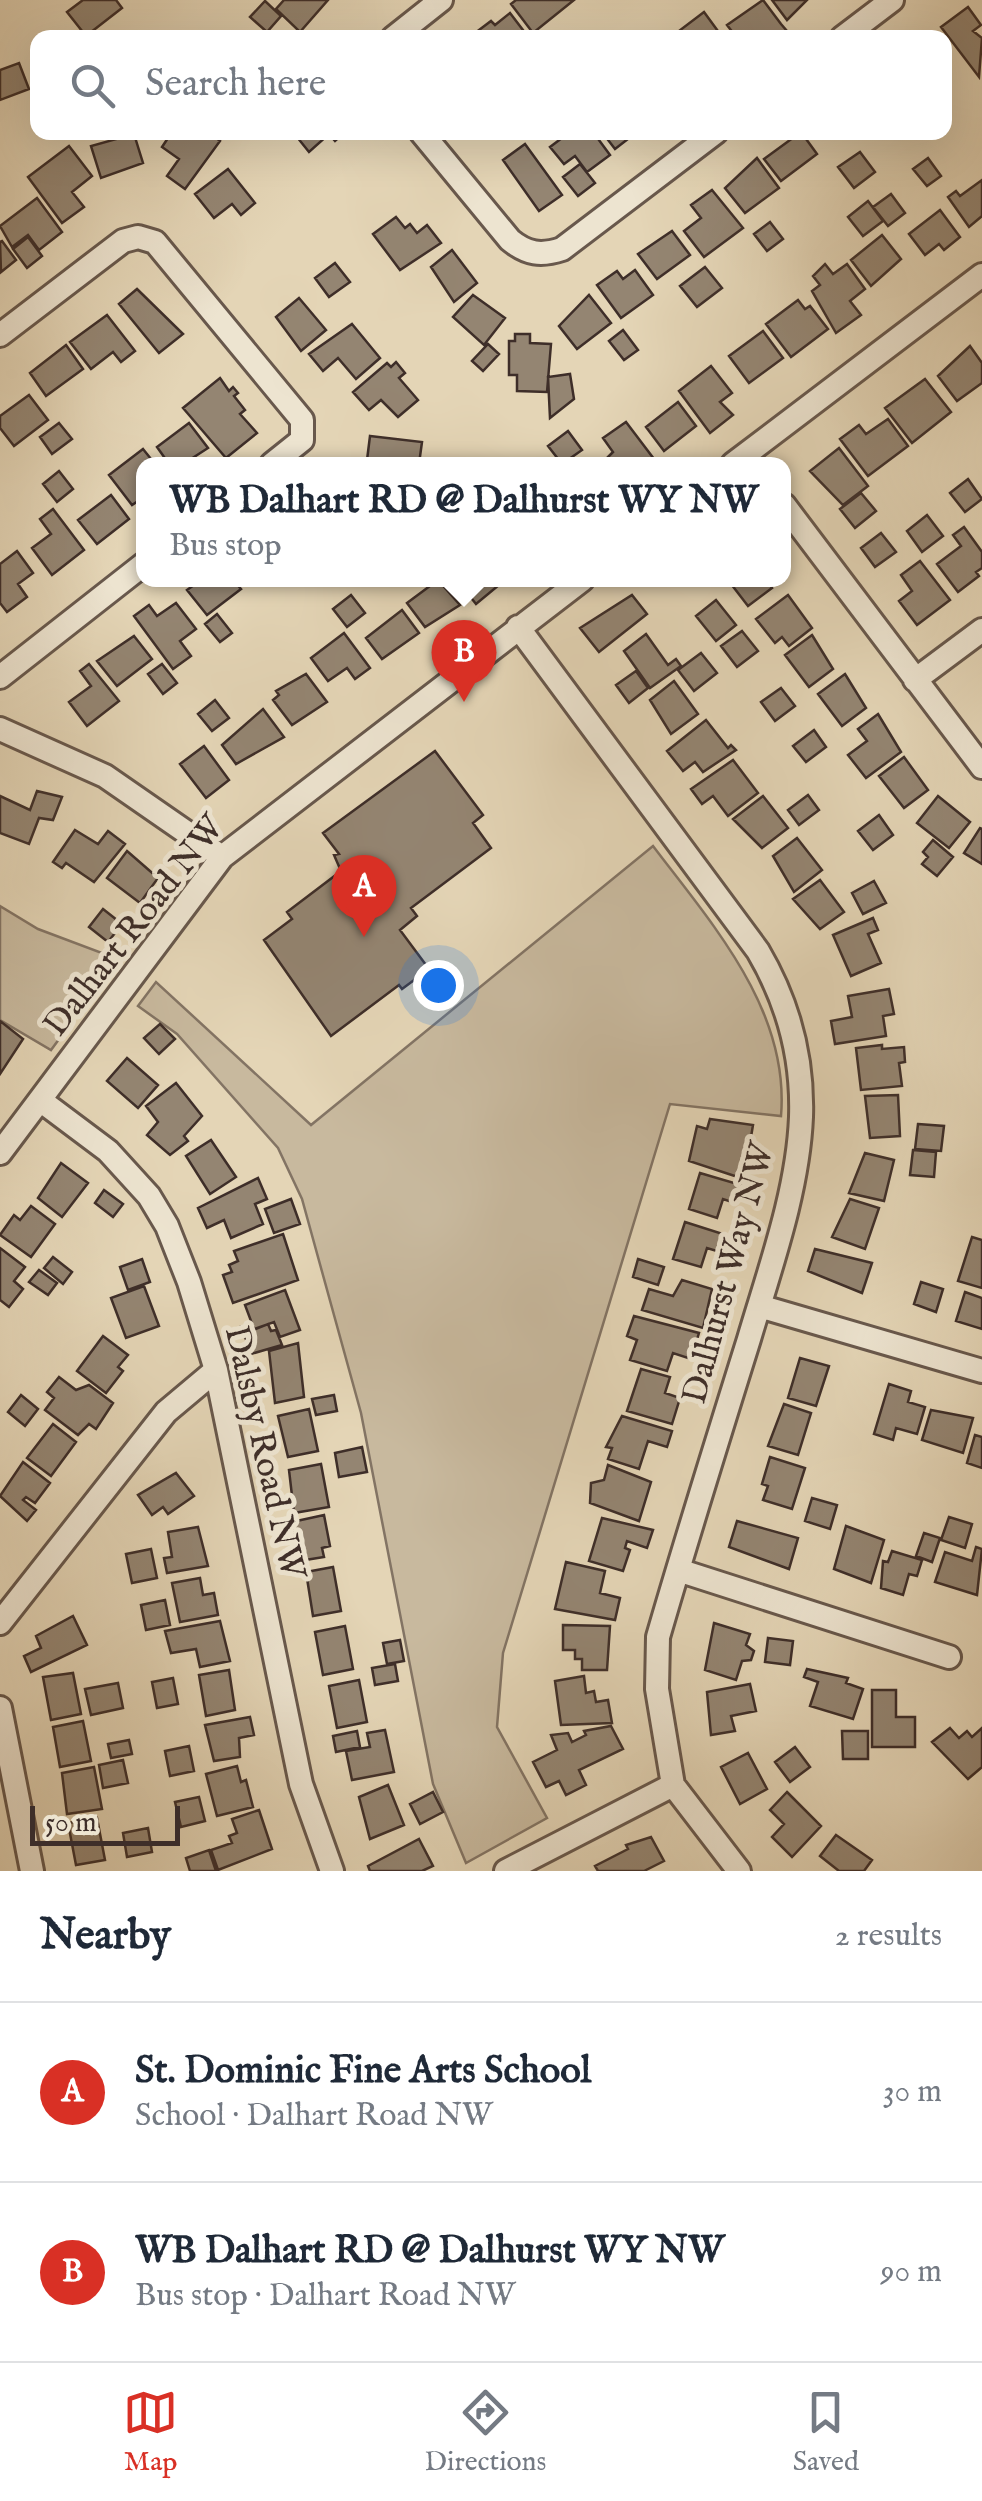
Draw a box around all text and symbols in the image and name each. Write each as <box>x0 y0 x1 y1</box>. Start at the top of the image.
search box <box>30 30 952 140</box>
icon: search <box>65 58 120 113</box>
text: Search here <box>145 61 326 109</box>
popup <box>136 457 791 587</box>
text: WB Dalhart RD @ Dalhurst WY NW <box>169 478 758 526</box>
text: Bus stop <box>169 526 282 567</box>
pin: B <box>432 620 496 702</box>
street label: Dalhart Road NW <box>34 805 237 1047</box>
pin: A <box>332 854 396 937</box>
your location <box>413 960 464 1011</box>
street label: Dalhurst Way NW <box>673 1136 786 1409</box>
street label: Dalsby Road NW <box>213 1321 315 1585</box>
scale bar <box>30 1801 180 1846</box>
text: 50 m <box>45 1806 97 1841</box>
text: Nearby <box>40 1910 171 1963</box>
text: 2 results <box>835 1916 942 1957</box>
text: St. Dominic Fine Arts School <box>135 2048 591 2096</box>
text: A <box>62 2072 83 2113</box>
text: 30 m <box>883 2072 942 2113</box>
text: School · Dalhart Road NW <box>135 2096 493 2137</box>
text: WB Dalhart RD @ Dalhurst WY NW <box>135 2228 724 2276</box>
text: B <box>62 2252 83 2293</box>
text: 90 m <box>881 2252 942 2293</box>
text: Bus stop · Dalhart Road NW <box>135 2276 515 2317</box>
tab: Map <box>123 2385 178 2480</box>
tab: Directions <box>424 2385 546 2480</box>
tab: Saved <box>793 2385 859 2480</box>

